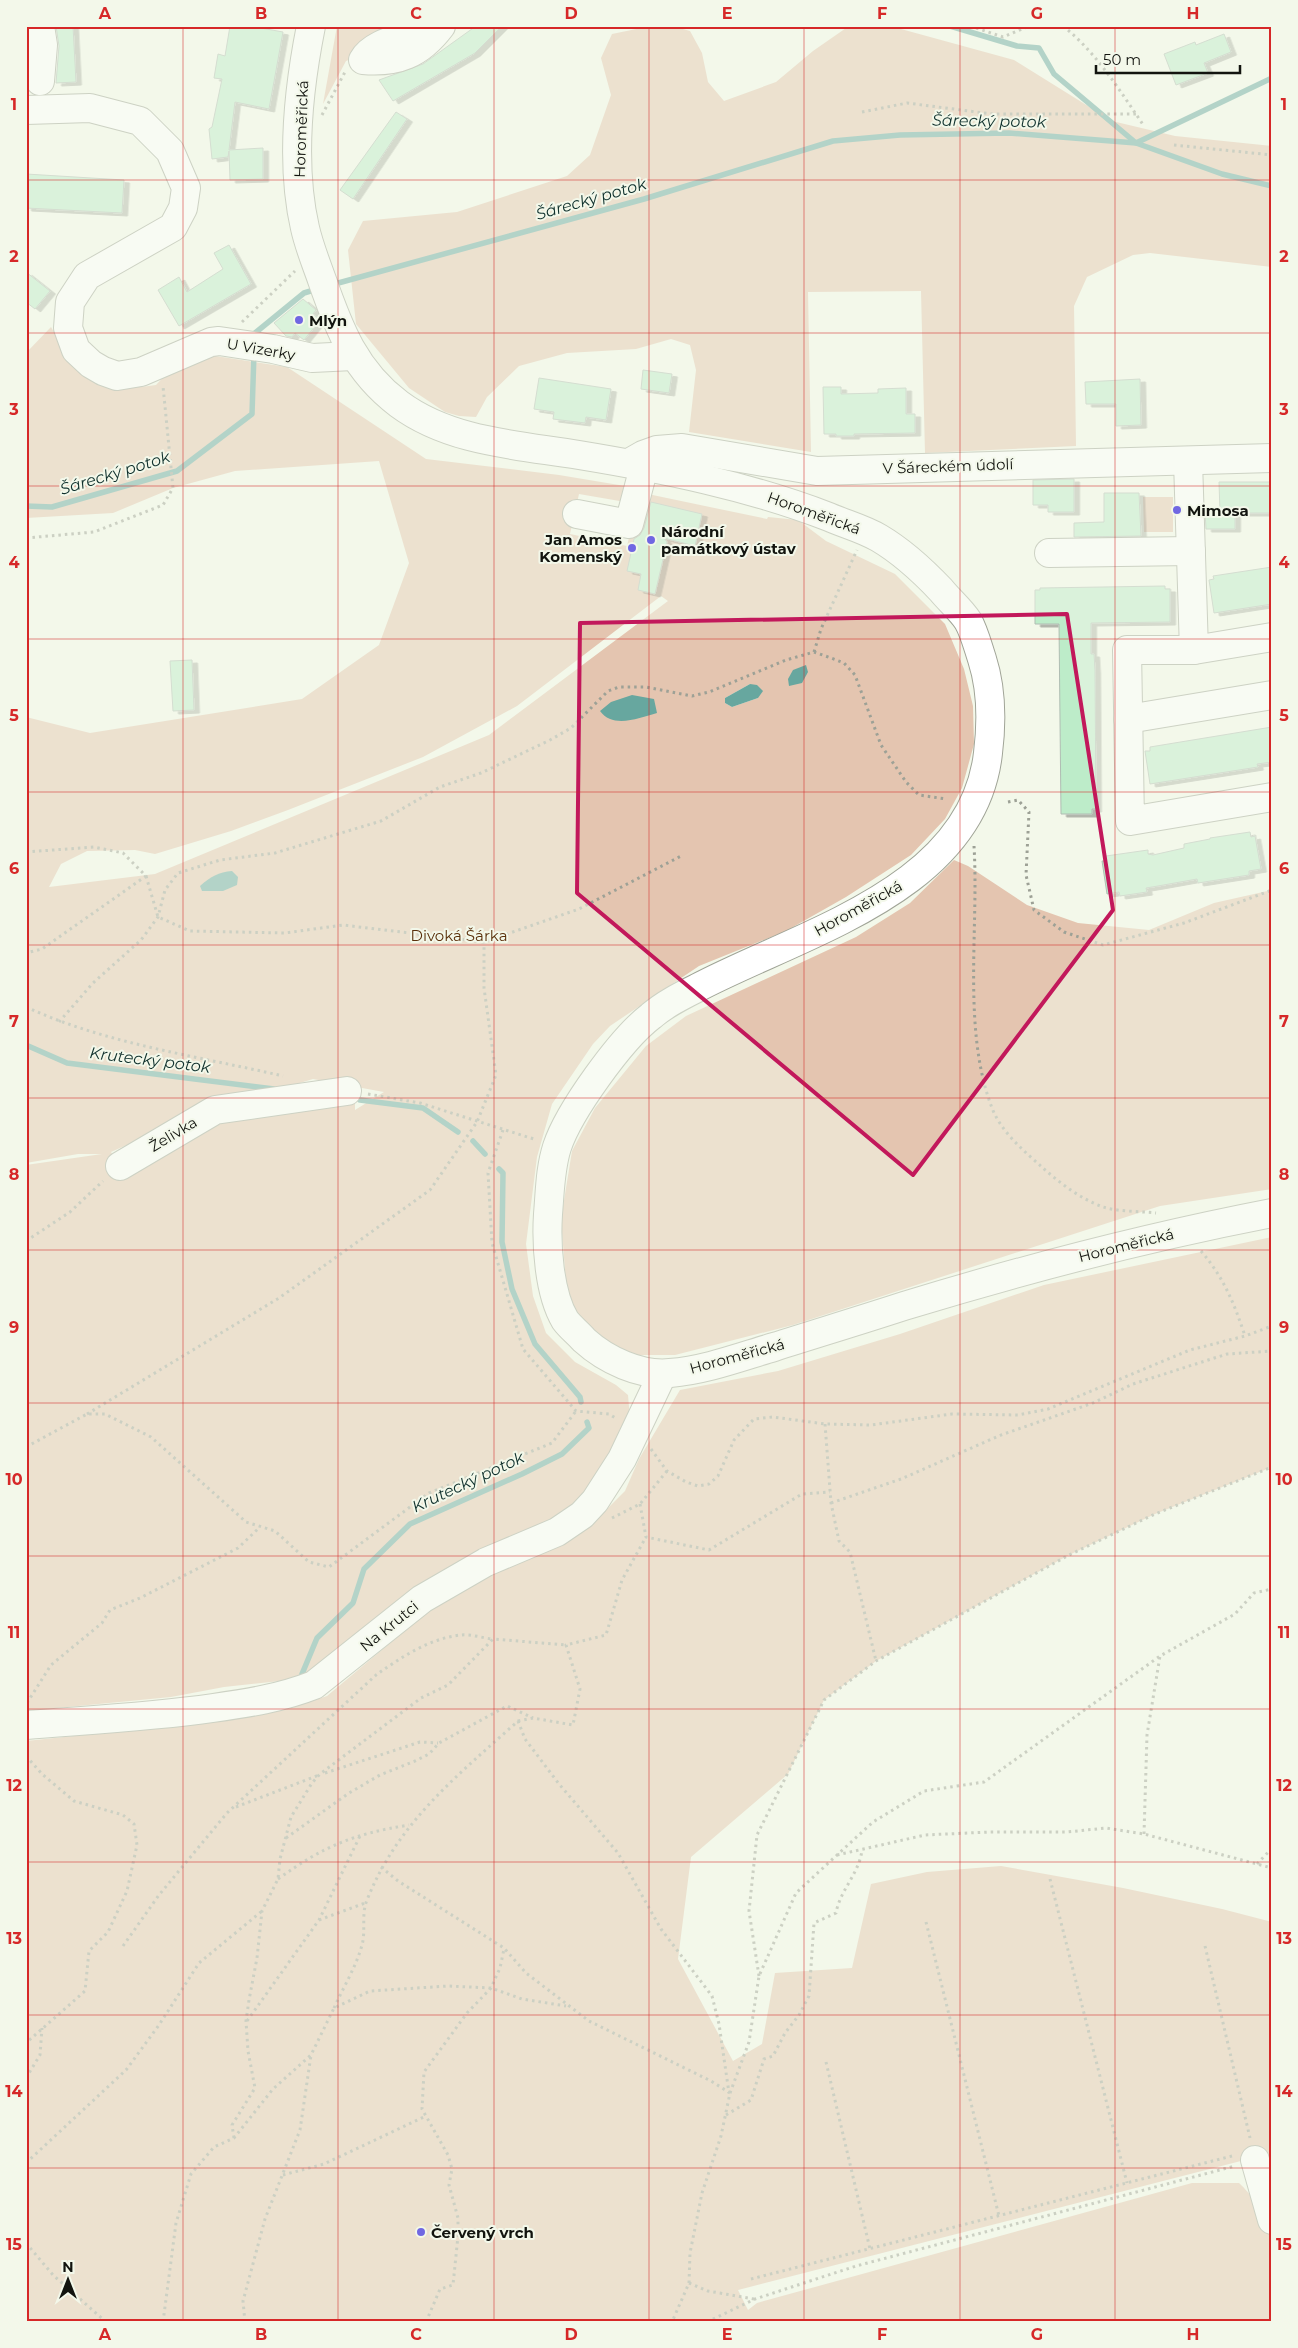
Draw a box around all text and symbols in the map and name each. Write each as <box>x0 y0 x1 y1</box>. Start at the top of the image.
text: A <box>98 4 112 23</box>
text: B <box>255 4 267 23</box>
text: C <box>410 4 422 23</box>
text: D <box>564 4 578 23</box>
text: E <box>722 4 732 23</box>
text: F <box>877 4 887 23</box>
text: G <box>1031 4 1043 23</box>
text: H <box>1187 4 1199 23</box>
scale bar <box>1096 42 1239 74</box>
text: 50 m <box>1103 50 1141 69</box>
street label: Horoměřická <box>290 80 312 178</box>
text: 1 <box>11 95 17 114</box>
text: 1 <box>1281 95 1287 114</box>
water label: Šárecký potok <box>932 111 1048 132</box>
water label: Šárecký potok <box>534 174 650 224</box>
text: 2 <box>9 247 19 266</box>
text: 2 <box>1279 247 1289 266</box>
place label: Mlýn <box>309 311 347 330</box>
marker: Mlýn <box>293 314 305 326</box>
street label: U Vizerky <box>225 334 298 365</box>
text: 3 <box>8 400 19 419</box>
text: 3 <box>1278 400 1289 419</box>
water label: Šárecký potok <box>58 447 174 499</box>
street label: V Šáreckém údolí <box>882 454 1015 478</box>
street label: Horoměřická <box>765 487 863 539</box>
place label: Mimosa <box>1187 501 1249 520</box>
marker: Mimosa <box>1171 504 1183 516</box>
place label: Národní památkový ústav <box>661 522 797 558</box>
place label: Jan Amos Komenský <box>539 530 623 566</box>
marker: Národní památkový ústav <box>645 534 657 546</box>
marker: Jan Amos Komenský <box>626 542 638 554</box>
text: 4 <box>8 553 20 572</box>
text: 4 <box>1278 553 1290 572</box>
text: 5 <box>9 706 19 725</box>
text: 5 <box>1279 706 1289 725</box>
text: 6 <box>9 859 19 878</box>
text: 6 <box>1279 859 1289 878</box>
street label: Horoměřická <box>811 876 905 940</box>
park label: Divoká Šárka <box>411 926 507 945</box>
text: 7 <box>9 1012 19 1031</box>
text: 7 <box>1279 1012 1289 1031</box>
water label: Krutecký potok <box>88 1043 213 1077</box>
street label: Želivka <box>146 1112 200 1156</box>
text: 8 <box>9 1165 19 1184</box>
text: 8 <box>1279 1165 1289 1184</box>
street label: Horoměřická <box>1076 1224 1176 1266</box>
text: 9 <box>9 1318 19 1337</box>
text: 9 <box>1279 1318 1289 1337</box>
street label: Horoměřická <box>687 1334 787 1378</box>
water label: Krutecký potok <box>409 1447 529 1516</box>
text: 10 <box>5 1470 23 1489</box>
text: 10 <box>1275 1470 1293 1489</box>
street label: Na Krutci <box>356 1597 422 1655</box>
text: 11 <box>8 1623 20 1642</box>
text: 11 <box>1278 1623 1290 1642</box>
text: 12 <box>6 1776 22 1795</box>
text: 12 <box>1276 1776 1292 1795</box>
text: 13 <box>6 1929 22 1948</box>
text: 13 <box>1276 1929 1292 1948</box>
text: 14 <box>5 2082 23 2101</box>
text: 14 <box>1275 2082 1293 2101</box>
place label: Červený vrch <box>431 2223 534 2242</box>
marker: Červený vrch <box>415 2226 427 2238</box>
text: 15 <box>6 2235 22 2254</box>
text: 15 <box>1276 2235 1292 2254</box>
north arrow <box>42 2256 92 2306</box>
text: N <box>62 2258 74 2276</box>
text: A <box>98 2325 112 2344</box>
text: B <box>255 2325 267 2344</box>
text: C <box>410 2325 422 2344</box>
text: D <box>564 2325 578 2344</box>
text: E <box>722 2325 732 2344</box>
text: F <box>877 2325 887 2344</box>
text: G <box>1031 2325 1043 2344</box>
text: H <box>1187 2325 1199 2344</box>

